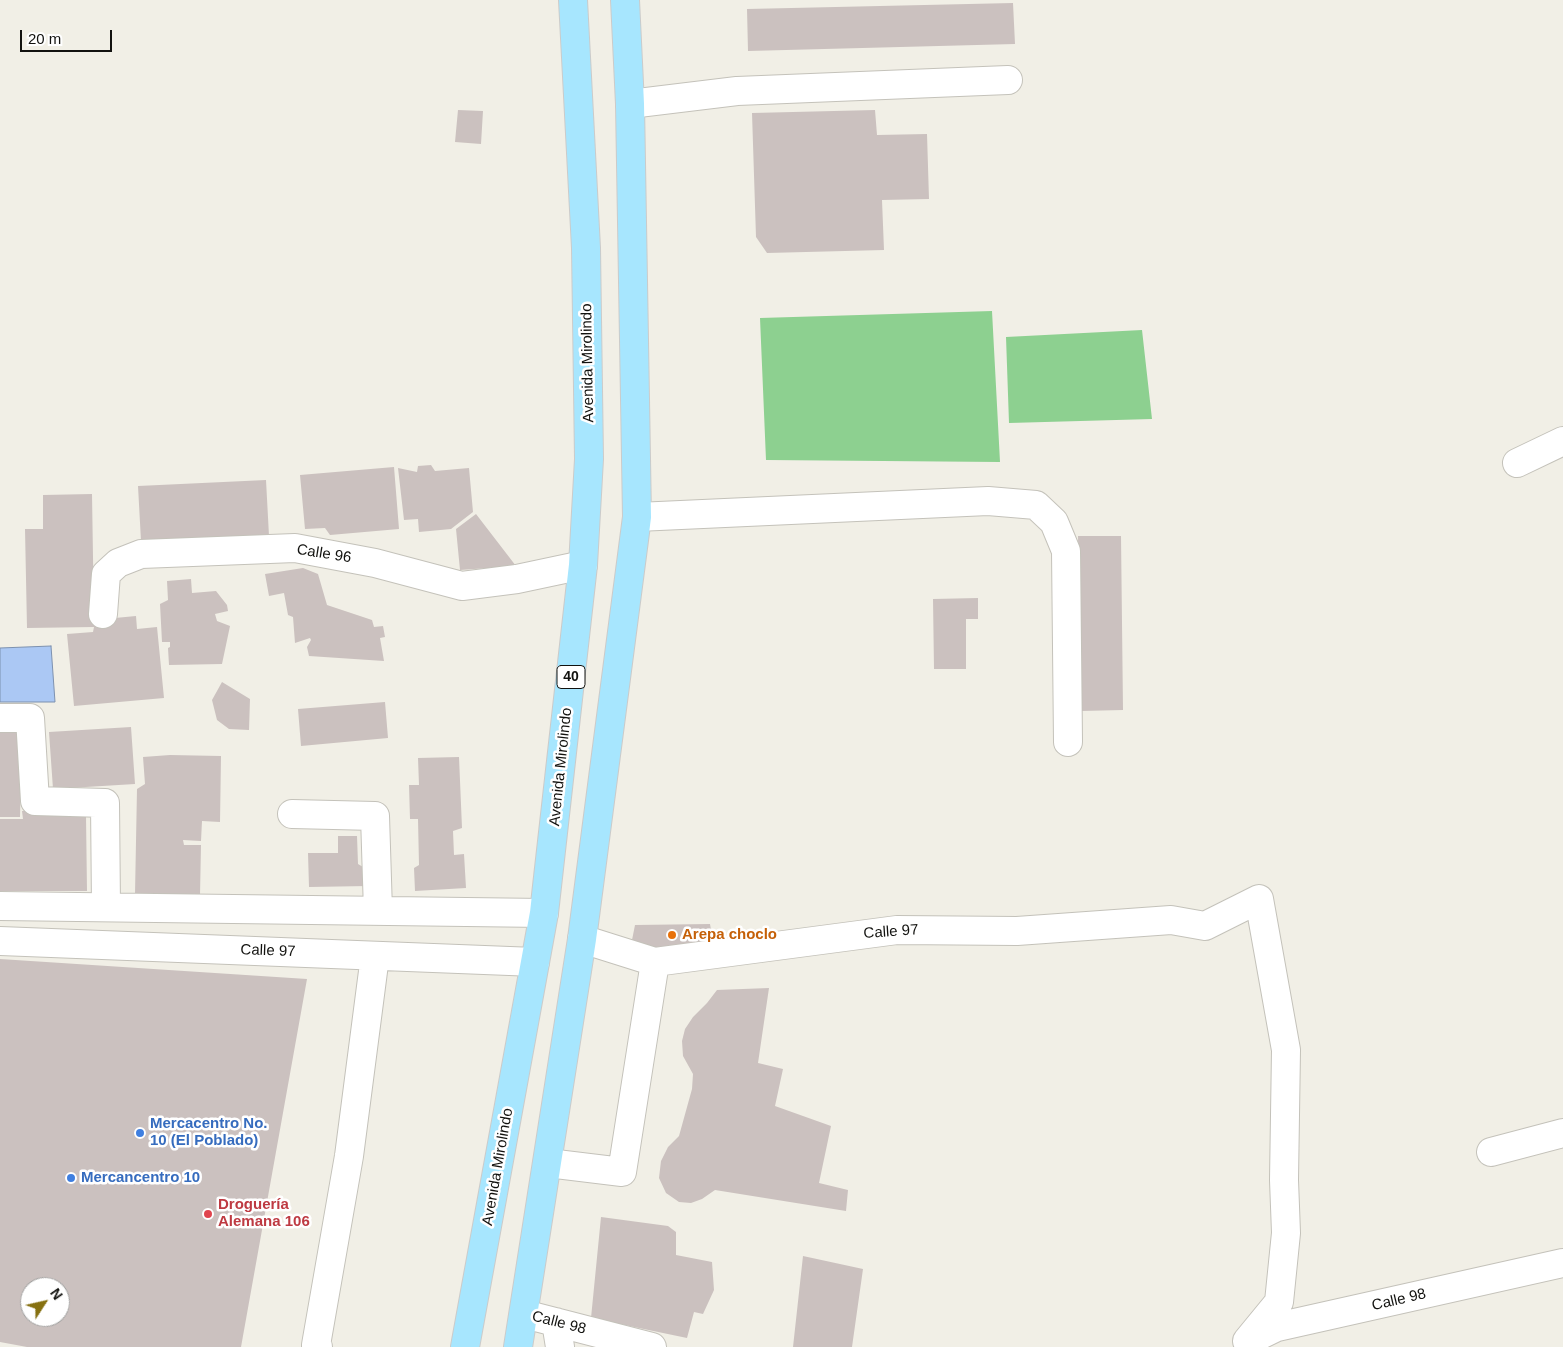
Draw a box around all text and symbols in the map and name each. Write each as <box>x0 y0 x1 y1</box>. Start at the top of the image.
scale bar <box>22 20 115 52</box>
text: 20 m <box>28 30 61 47</box>
street label: Avenida Mirolindo <box>578 303 598 423</box>
street label: Calle 96 <box>295 541 353 567</box>
road number: 40 <box>557 666 585 689</box>
street label: Avenida Mirolindo <box>546 707 576 827</box>
street label: Calle 97 <box>863 921 919 943</box>
place label: Arepa choclo <box>682 926 777 944</box>
marker: Arepa choclo <box>666 929 678 941</box>
street label: Calle 97 <box>240 941 296 961</box>
street label: Avenida Mirolindo <box>479 1107 517 1227</box>
place label: Mercacentro No. 10 (El Poblado) <box>150 1115 268 1150</box>
marker: Mercacentro No. 10 (El Poblado) <box>134 1127 146 1139</box>
place label: Mercancentro 10 <box>81 1169 200 1187</box>
marker: Mercancentro 10 <box>65 1172 77 1184</box>
place label: Droguería Alemana 106 <box>218 1196 310 1231</box>
marker: Droguería Alemana 106 <box>202 1208 214 1220</box>
north arrow <box>20 1277 70 1327</box>
text: N <box>47 1285 66 1303</box>
street label: Calle 98 <box>1370 1285 1428 1315</box>
street label: Calle 98 <box>530 1308 588 1338</box>

